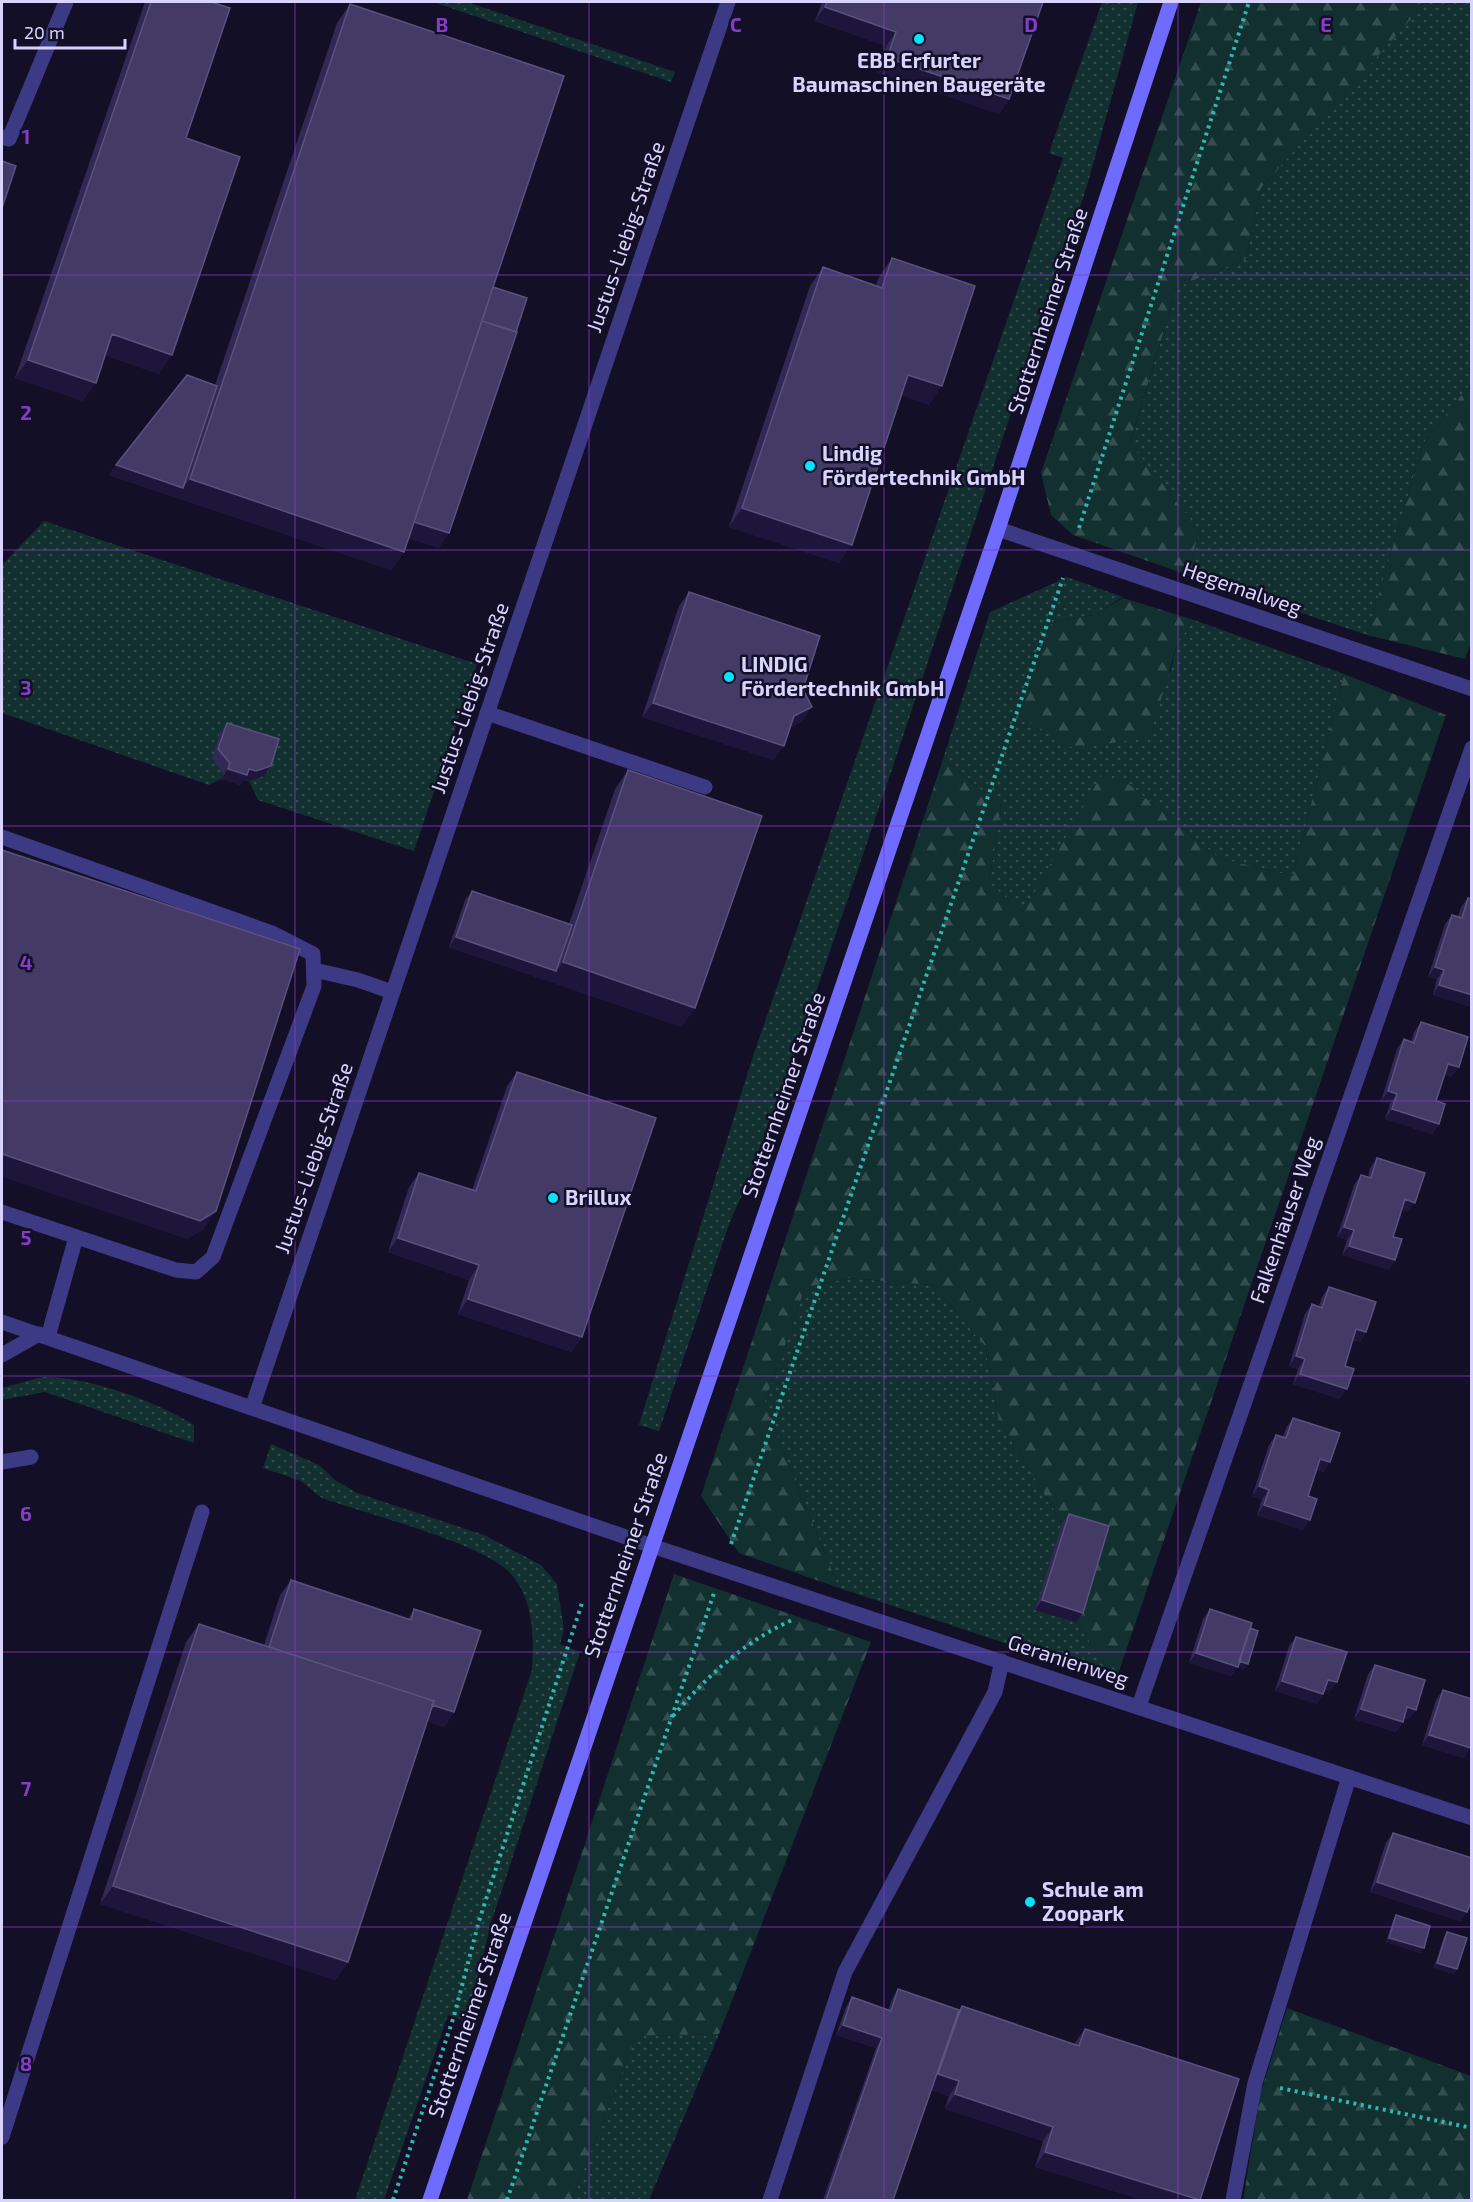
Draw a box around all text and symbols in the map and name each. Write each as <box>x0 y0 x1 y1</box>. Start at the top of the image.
scale bar <box>15 12 124 50</box>
text: B <box>436 12 448 36</box>
text: C <box>730 12 742 36</box>
text: D <box>1024 12 1038 36</box>
text: E <box>1320 12 1332 36</box>
text: 20 m <box>24 21 65 43</box>
marker: EBB Erfurter Baumaschinen Baugeräte <box>912 32 926 46</box>
place label: EBB Erfurter Baumaschinen Baugeräte <box>792 47 1046 96</box>
text: 1 <box>22 124 30 148</box>
street label: Justus-Liebig-Straße <box>580 138 669 335</box>
street label: Stotternheimer Straße <box>1001 204 1092 417</box>
text: 2 <box>20 400 32 424</box>
place label: Lindig Fördertechnik GmbH <box>822 440 1025 489</box>
marker: Lindig Fördertechnik GmbH <box>803 459 817 473</box>
street label: Hegemalweg <box>1180 556 1306 620</box>
street label: Justus-Liebig-Straße <box>424 599 513 796</box>
place label: LINDIG Fördertechnik GmbH <box>741 651 944 700</box>
marker: LINDIG Fördertechnik GmbH <box>722 670 736 684</box>
text: 3 <box>20 675 32 699</box>
text: 4 <box>20 950 33 974</box>
street label: Stotternheimer Straße <box>736 989 829 1200</box>
street label: Justus-Liebig-Straße <box>268 1059 357 1256</box>
street label: Falkenhäuser Weg <box>1243 1132 1324 1306</box>
place label: Brillux <box>565 1184 631 1209</box>
marker: Brillux <box>546 1191 560 1205</box>
text: 5 <box>20 1225 32 1249</box>
street label: Stotternheimer Straße <box>578 1449 671 1660</box>
text: 6 <box>20 1501 32 1525</box>
street label: Geranienweg <box>1005 1628 1132 1691</box>
text: 7 <box>21 1776 32 1800</box>
place label: Schule am Zoopark <box>1042 1876 1144 1925</box>
marker: Schule am Zoopark <box>1023 1895 1037 1909</box>
street label: Stotternheimer Straße <box>422 1909 515 2120</box>
text: 8 <box>20 2051 32 2075</box>

